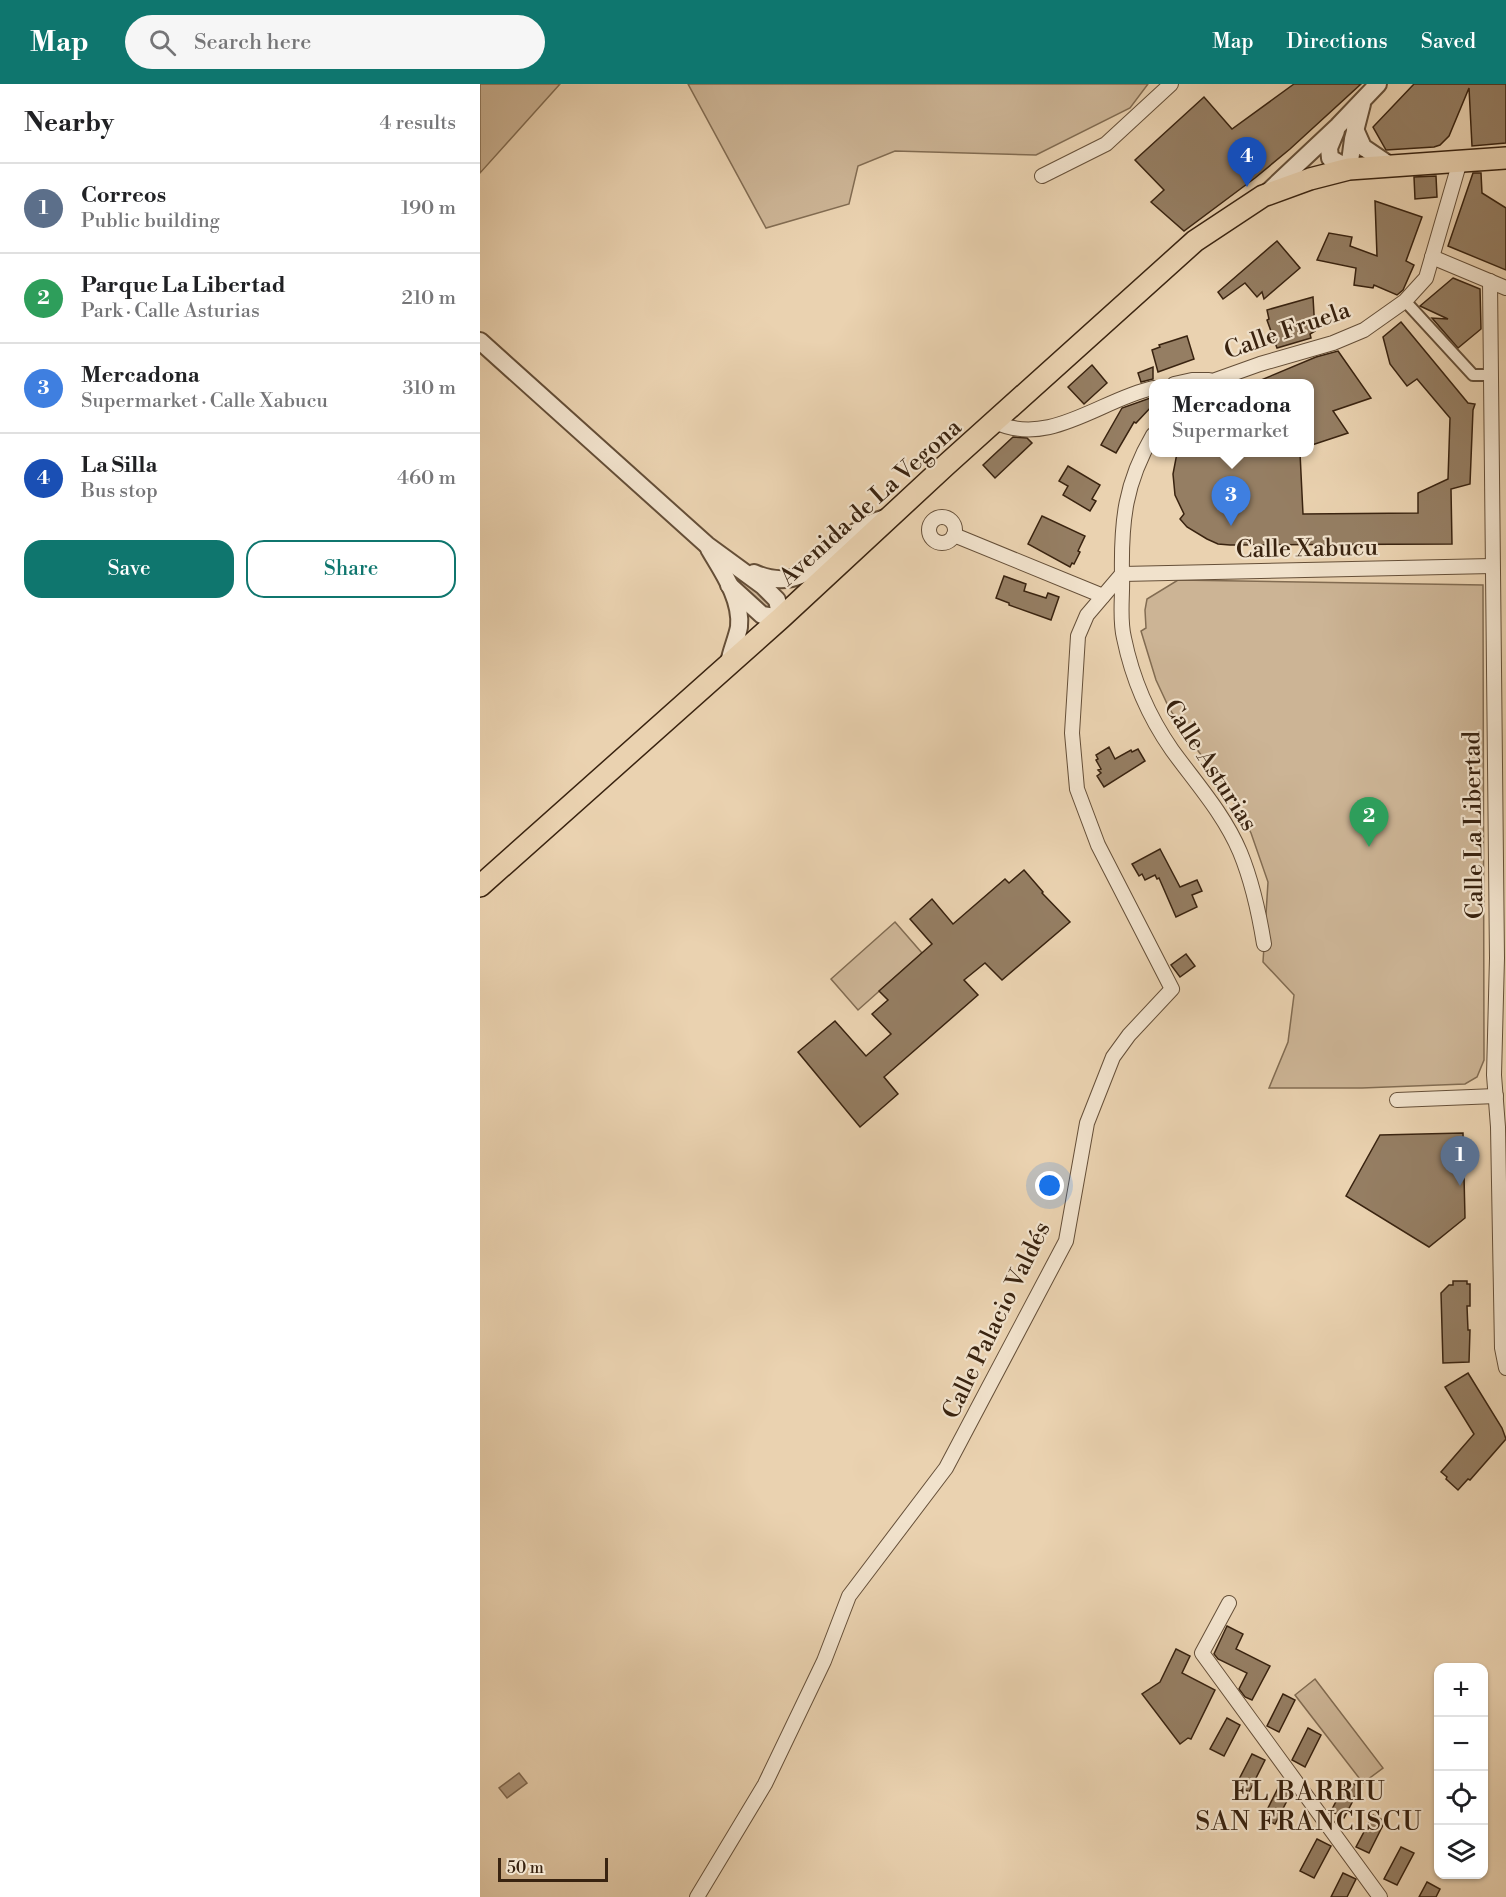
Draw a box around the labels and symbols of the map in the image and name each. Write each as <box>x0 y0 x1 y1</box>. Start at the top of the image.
pin: 4 <box>1228 138 1266 187</box>
street label: Calle Fruela <box>1220 295 1355 367</box>
street label: Avenida de La Vegona <box>772 412 969 593</box>
pin: 3 <box>1212 476 1251 526</box>
street label: Calle Xabucu <box>1236 533 1379 565</box>
street label: Calle Asturias <box>1157 694 1264 837</box>
street label: Calle La Libertad <box>1457 730 1491 919</box>
pin: 2 <box>1350 798 1388 847</box>
pin: 1 <box>1440 1136 1480 1186</box>
your location <box>1035 1171 1064 1200</box>
street label: Calle Palacio Valdés <box>936 1217 1058 1424</box>
district label: EL BARRIU SAN FRANCISCU <box>1195 1776 1423 1838</box>
scale bar <box>498 1855 608 1882</box>

